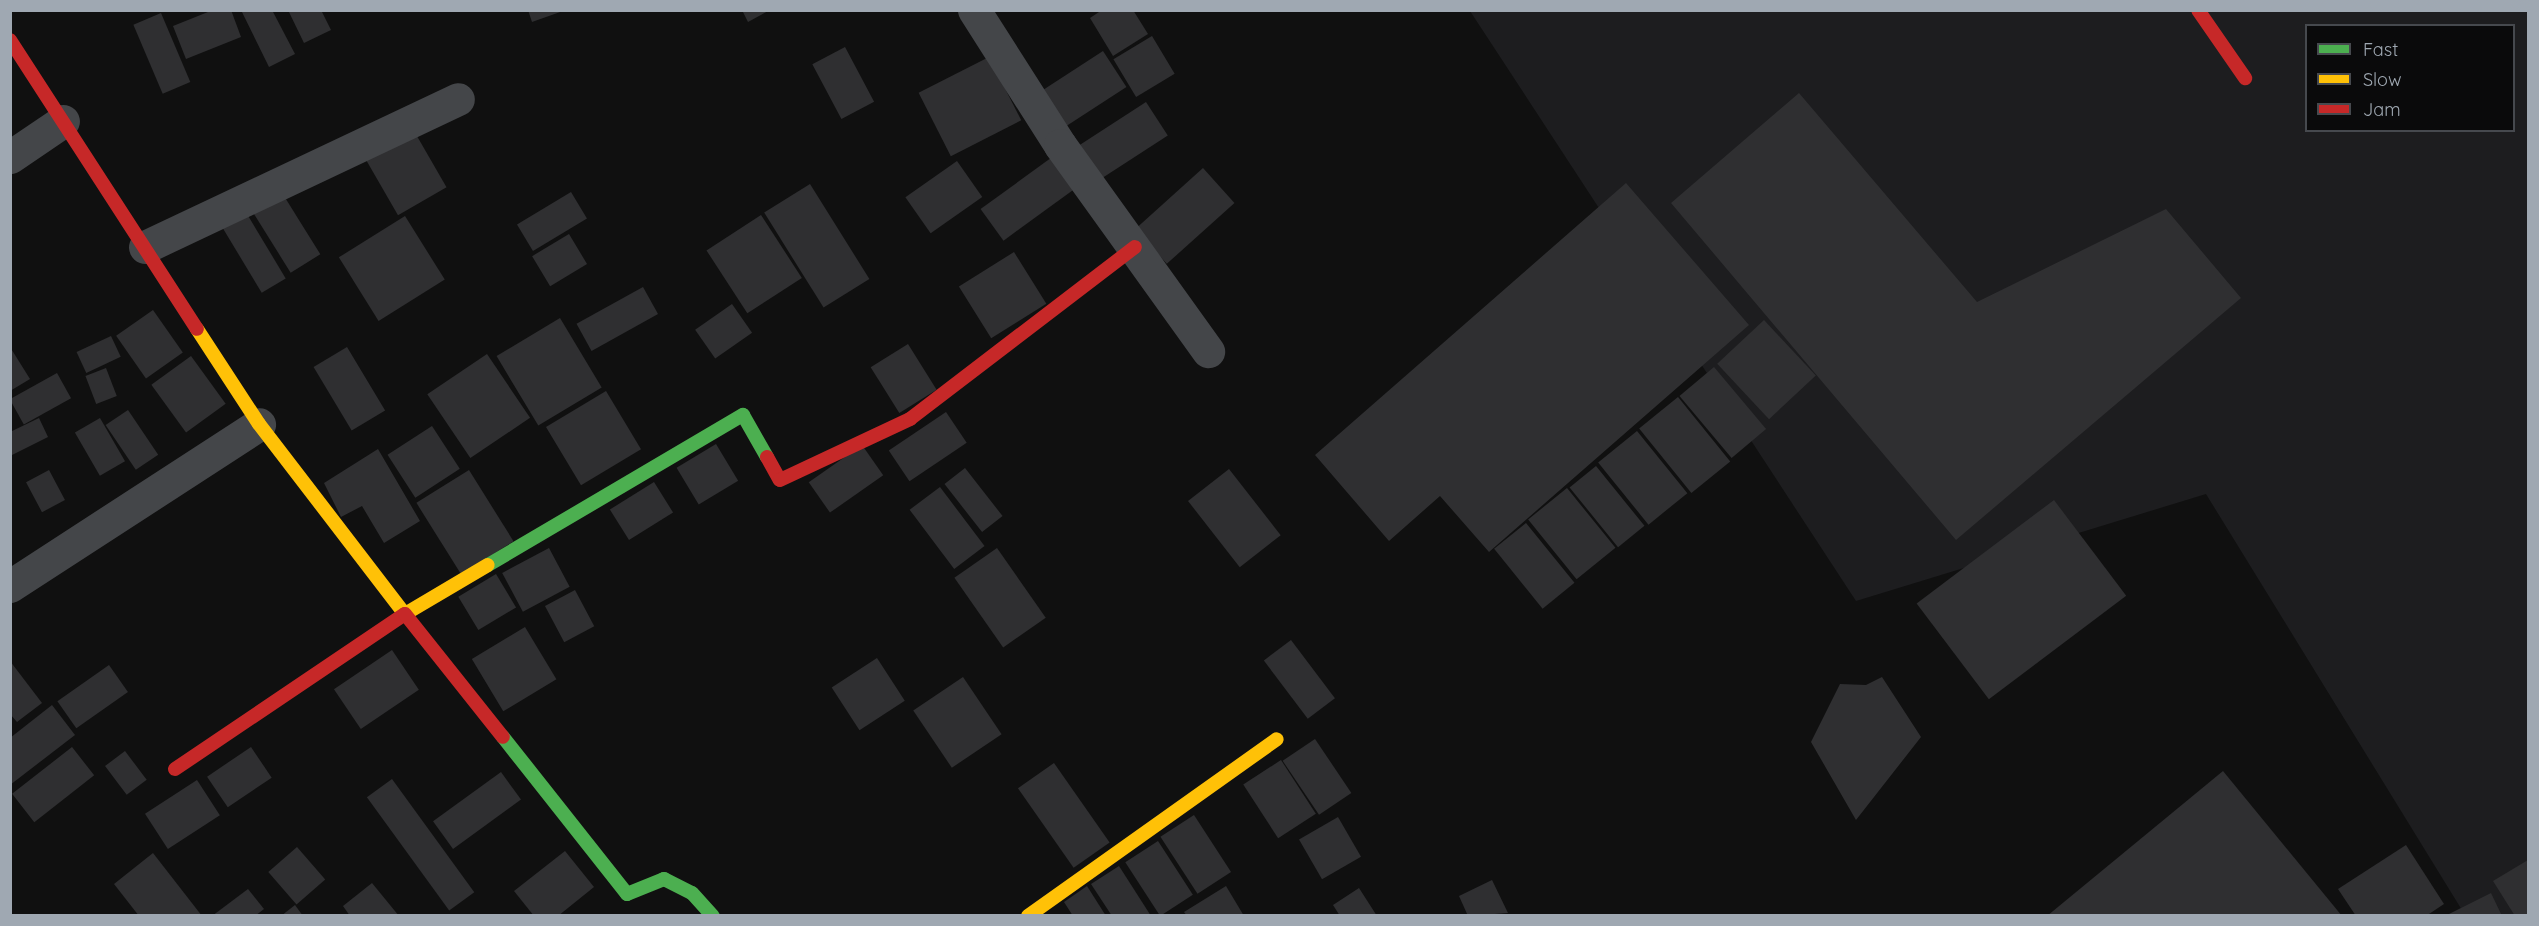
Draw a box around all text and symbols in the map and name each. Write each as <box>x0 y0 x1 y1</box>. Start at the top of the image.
legend <box>2305 24 2515 132</box>
text: Fast <box>2363 38 2398 61</box>
text: Slow <box>2363 68 2401 91</box>
text: Jam <box>2363 98 2401 121</box>

